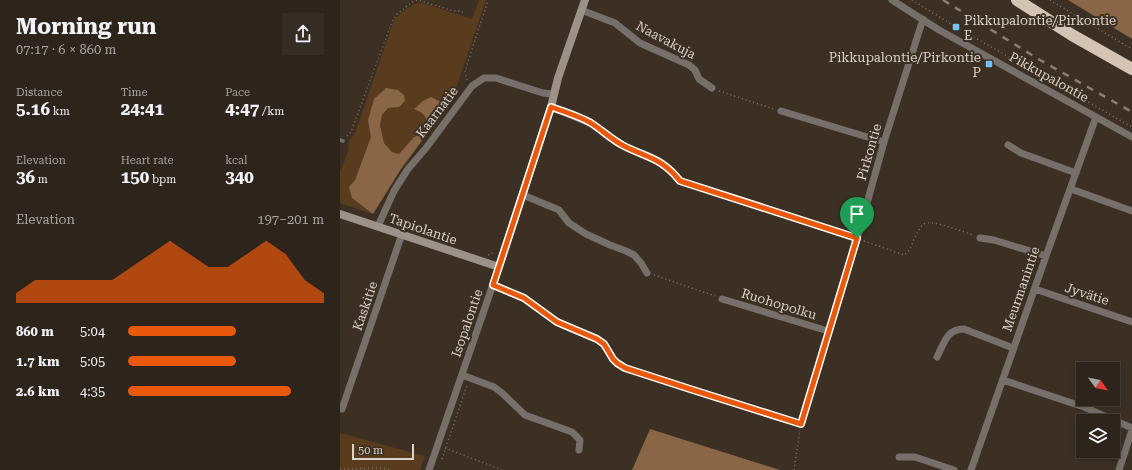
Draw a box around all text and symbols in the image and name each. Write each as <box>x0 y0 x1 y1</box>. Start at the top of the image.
button: share <box>282 13 324 55</box>
place label: Pikkupalontie/Pirkontie E <box>964 13 1116 43</box>
text: Morning run <box>16 14 157 39</box>
street label: Naavakuja <box>634 18 698 62</box>
marker: Pikkupalontie/Pirkontie E <box>951 22 961 32</box>
text: 07:17 · 6 × 860 m <box>16 42 116 57</box>
street label: Pikkupalontie <box>1007 49 1091 105</box>
place label: Pikkupalontie/Pirkontie P <box>829 50 981 80</box>
marker: Pikkupalontie/Pirkontie P <box>984 59 994 69</box>
street label: Kaarnatie <box>413 84 461 140</box>
text: Distance <box>16 86 63 99</box>
text: Time <box>121 86 148 99</box>
text: Pace <box>225 86 250 99</box>
text: 5.16 <box>16 99 50 119</box>
text: 24:41 <box>121 99 164 119</box>
text: 4:47 <box>225 99 259 119</box>
text: km <box>50 105 70 118</box>
text: /km <box>259 105 284 118</box>
street label: Pirkontie <box>854 122 884 182</box>
text: Elevation <box>16 154 66 167</box>
text: Heart rate <box>121 154 174 167</box>
text: kcal <box>225 154 247 167</box>
text: 36 <box>16 167 35 187</box>
text: 150 <box>121 167 149 187</box>
text: 340 <box>225 167 254 187</box>
text: m <box>35 173 48 186</box>
text: bpm <box>149 173 176 186</box>
pin <box>840 197 874 238</box>
icon: arrive <box>846 203 868 225</box>
street label: Tapiolantie <box>387 210 459 248</box>
text: Elevation <box>16 212 75 227</box>
text: 197–201 m <box>257 212 324 227</box>
street label: Meurmanintie <box>999 245 1043 333</box>
street label: Kaskitie <box>350 279 380 333</box>
street label: Jyvätie <box>1063 280 1111 308</box>
street label: Ruohopolku <box>740 285 818 323</box>
street label: Isopalontie <box>448 287 486 359</box>
text: 860 m <box>16 324 54 339</box>
text: 5:04 <box>80 324 105 339</box>
text: 1.7 km <box>16 354 59 369</box>
text: 5:05 <box>80 354 105 369</box>
north arrow <box>1076 362 1120 406</box>
map controls <box>1076 362 1120 458</box>
text: 2.6 km <box>16 384 59 399</box>
text: 4:35 <box>80 384 105 399</box>
button: layers <box>1076 414 1120 458</box>
scale bar <box>352 442 414 461</box>
text: 50 m <box>358 444 383 457</box>

